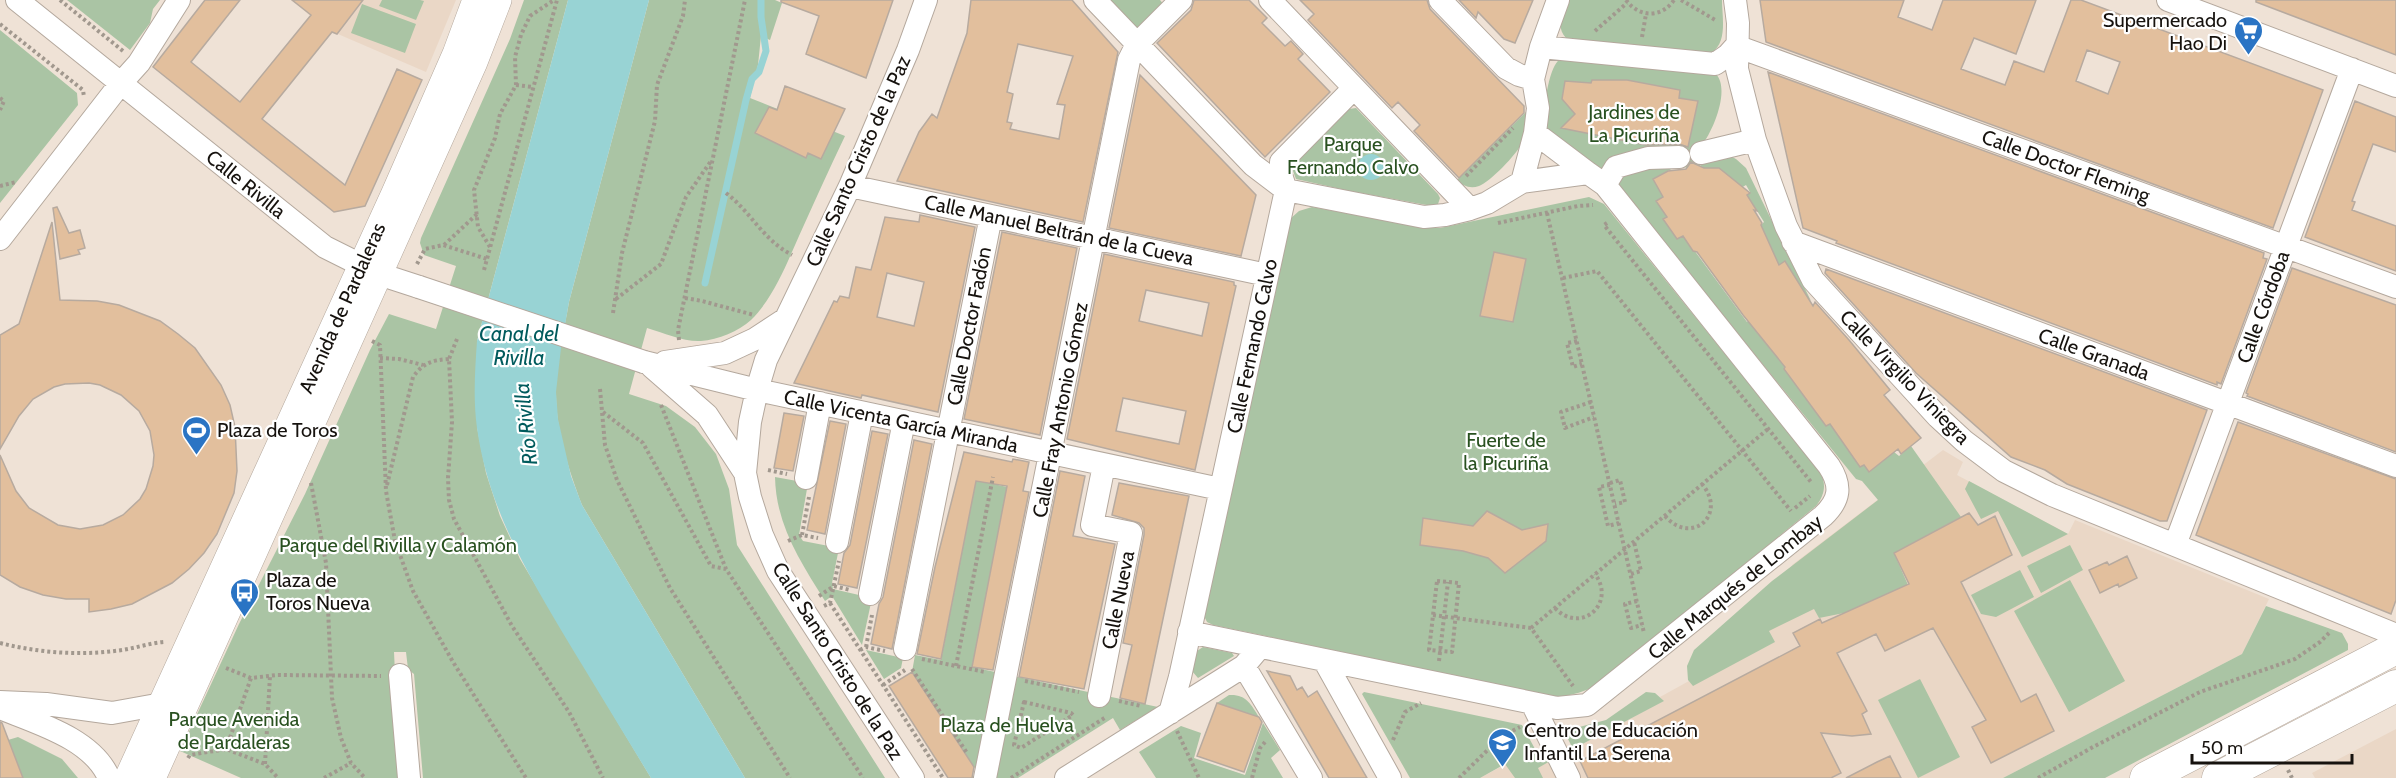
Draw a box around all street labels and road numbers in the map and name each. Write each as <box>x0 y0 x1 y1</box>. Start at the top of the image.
street label: Calle Santo Cristo de la Paz <box>801 52 915 270</box>
street label: Calle Doctor Fleming <box>1979 124 2154 208</box>
street label: Calle Rivilla <box>201 145 291 224</box>
street label: Calle Manuel Beltrán de la Cueva <box>922 190 1196 270</box>
street label: Avenida de Pardaleras <box>294 219 390 397</box>
street label: Calle Doctor Fadón <box>942 245 996 407</box>
street label: Calle Córdoba <box>2232 247 2295 367</box>
street label: Calle Fernando Calvo <box>1222 257 1282 435</box>
street label: Calle Fray Antonio Gómez <box>1027 300 1093 520</box>
street label: Calle Virgilio Viniegra <box>1835 305 1975 449</box>
street label: Calle Granada <box>2035 323 2153 385</box>
street label: Calle Vicenta García Miranda <box>782 384 1021 458</box>
street label: Calle Marqués de Lombay <box>1643 509 1827 665</box>
street label: Calle Nueva <box>1097 548 1139 651</box>
street label: Calle Santo Cristo de la Paz <box>767 558 909 764</box>

